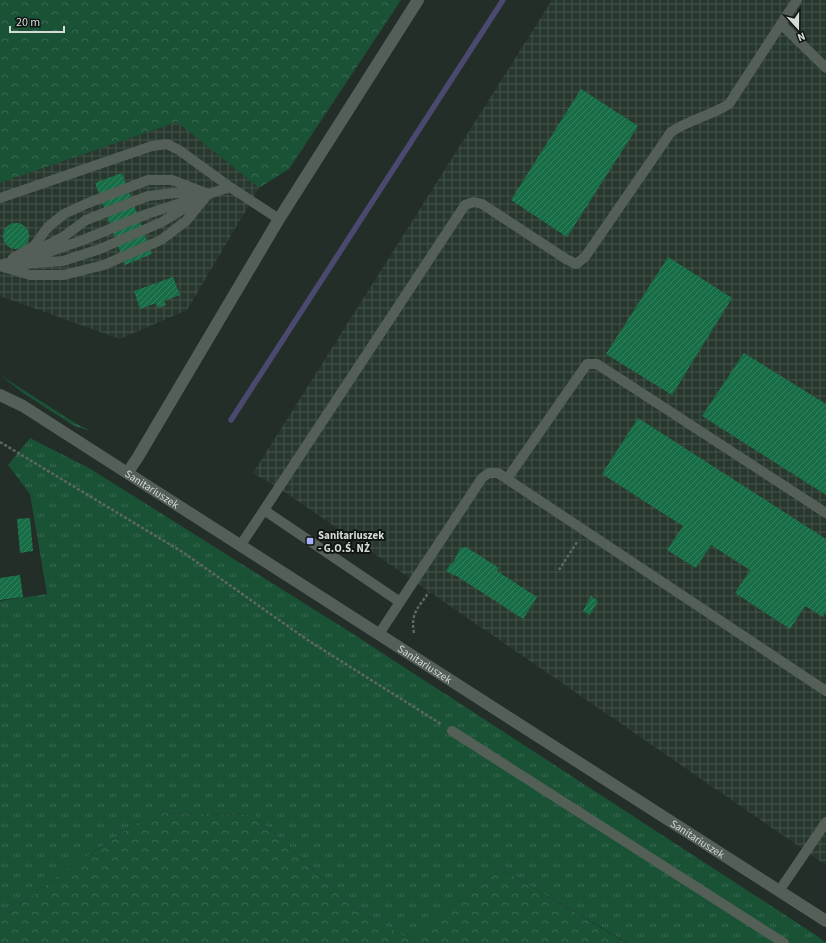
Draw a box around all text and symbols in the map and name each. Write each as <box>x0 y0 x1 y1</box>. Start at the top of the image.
scale bar <box>10 8 64 34</box>
north arrow <box>778 8 818 48</box>
text: 20 m <box>16 14 40 31</box>
text: N <box>795 29 808 45</box>
street label: Sanitariuszek <box>122 466 182 513</box>
place label: Sanitariuszek - G.O.Ś. NŻ <box>318 528 384 556</box>
marker: Sanitariuszek - G.O.Ś. NŻ <box>305 536 315 546</box>
street label: Sanitariuszek <box>395 641 455 688</box>
street label: Sanitariuszek <box>667 816 728 862</box>

